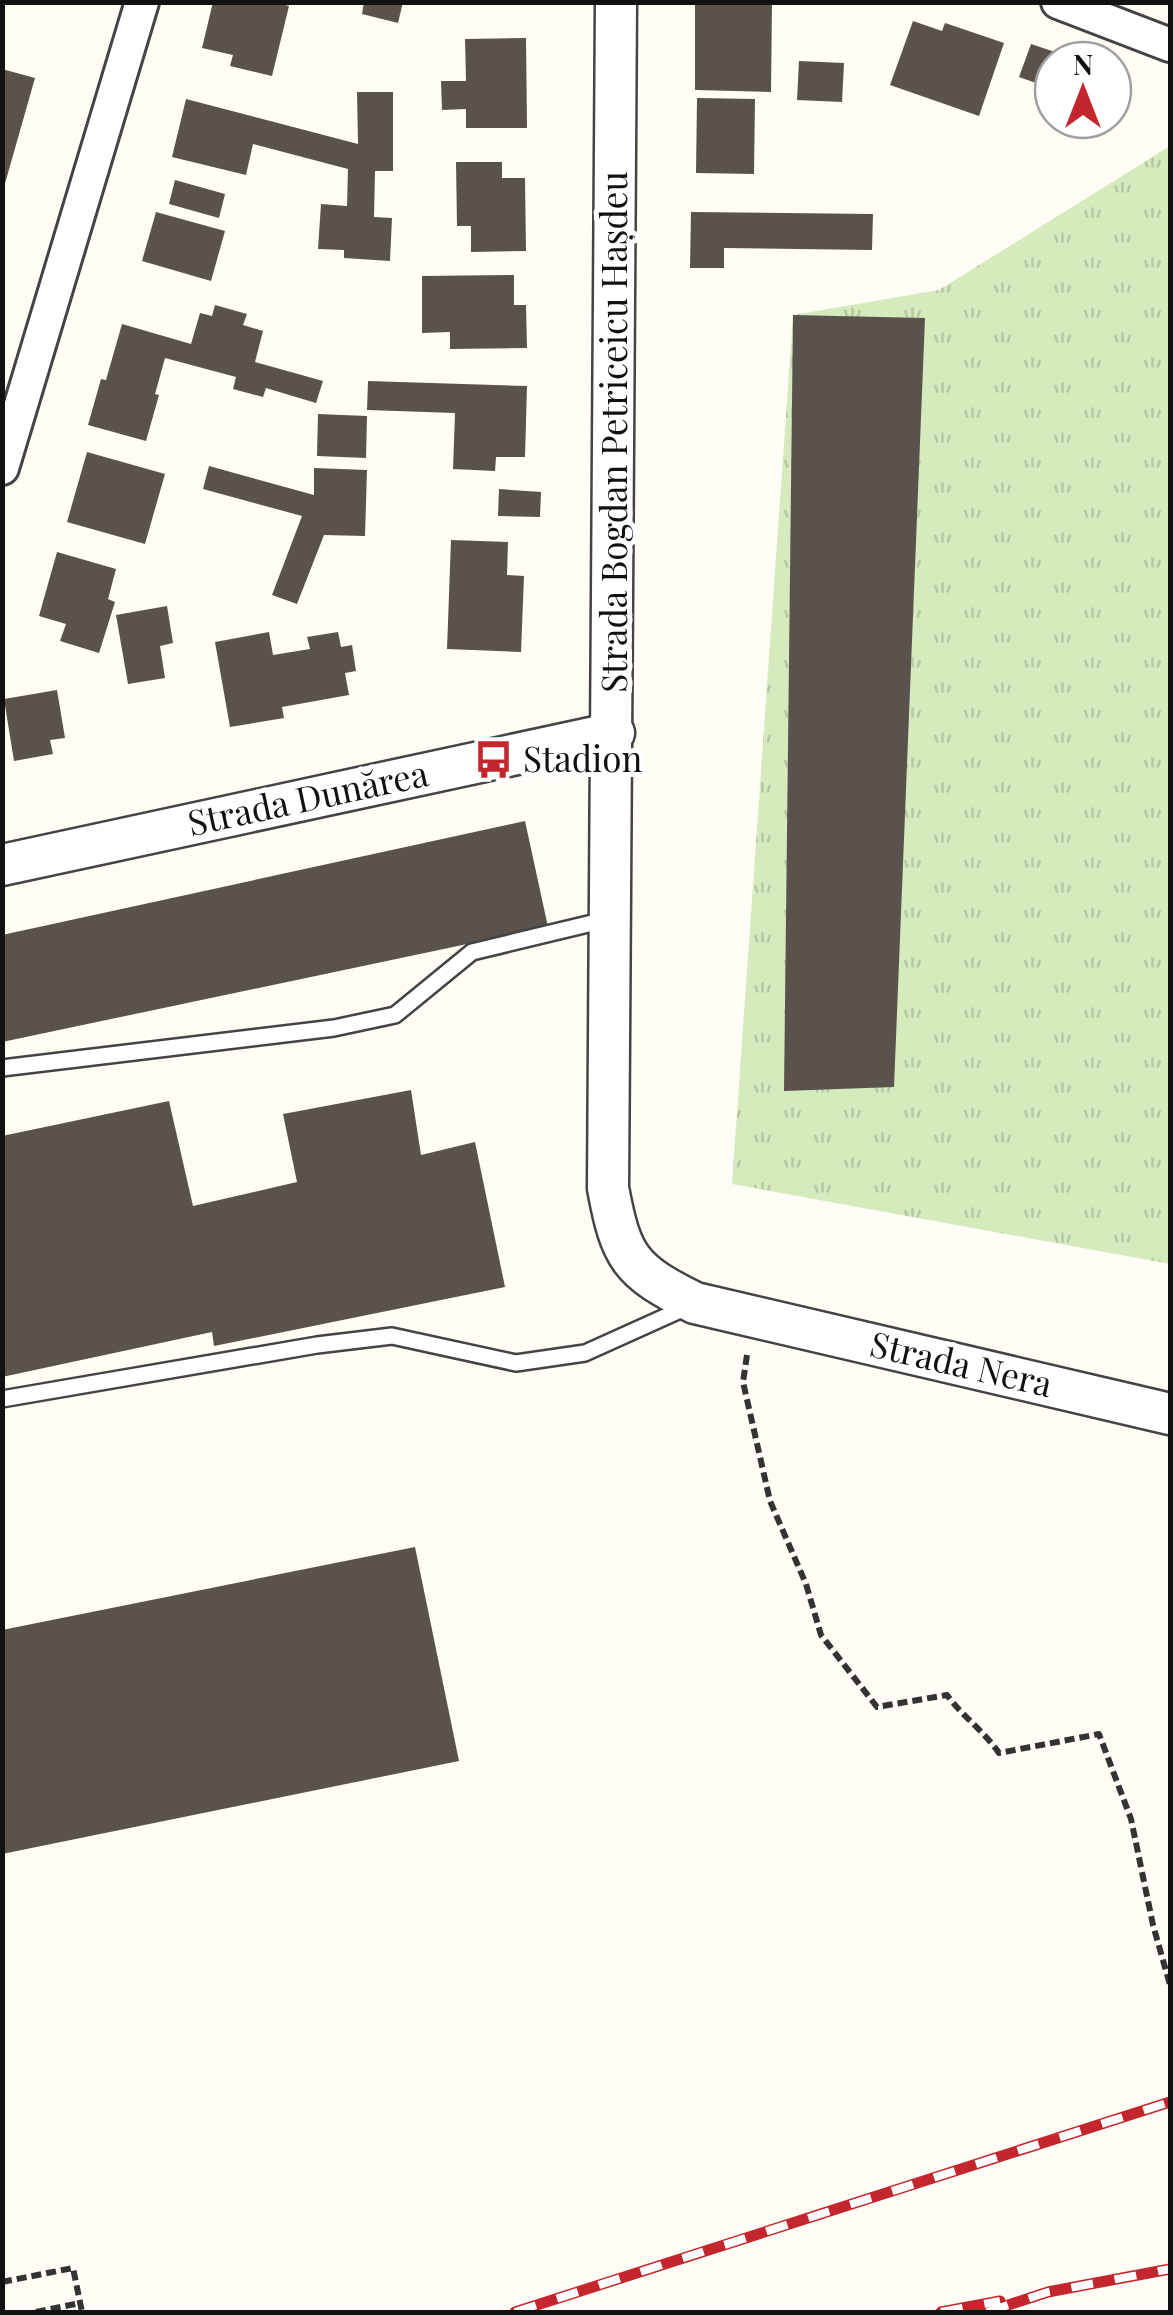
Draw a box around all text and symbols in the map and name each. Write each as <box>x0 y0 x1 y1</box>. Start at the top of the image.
north arrow <box>1033 40 1133 140</box>
text: N <box>1073 45 1093 82</box>
street label: Strada Bogdan Petriceicu Hașdeu <box>589 171 636 693</box>
place label: Stadion <box>523 734 642 781</box>
bus stop icon: Stadion <box>472 739 514 781</box>
street label: Strada Dunărea <box>183 748 432 845</box>
street label: Strada Nera <box>866 1319 1058 1406</box>

